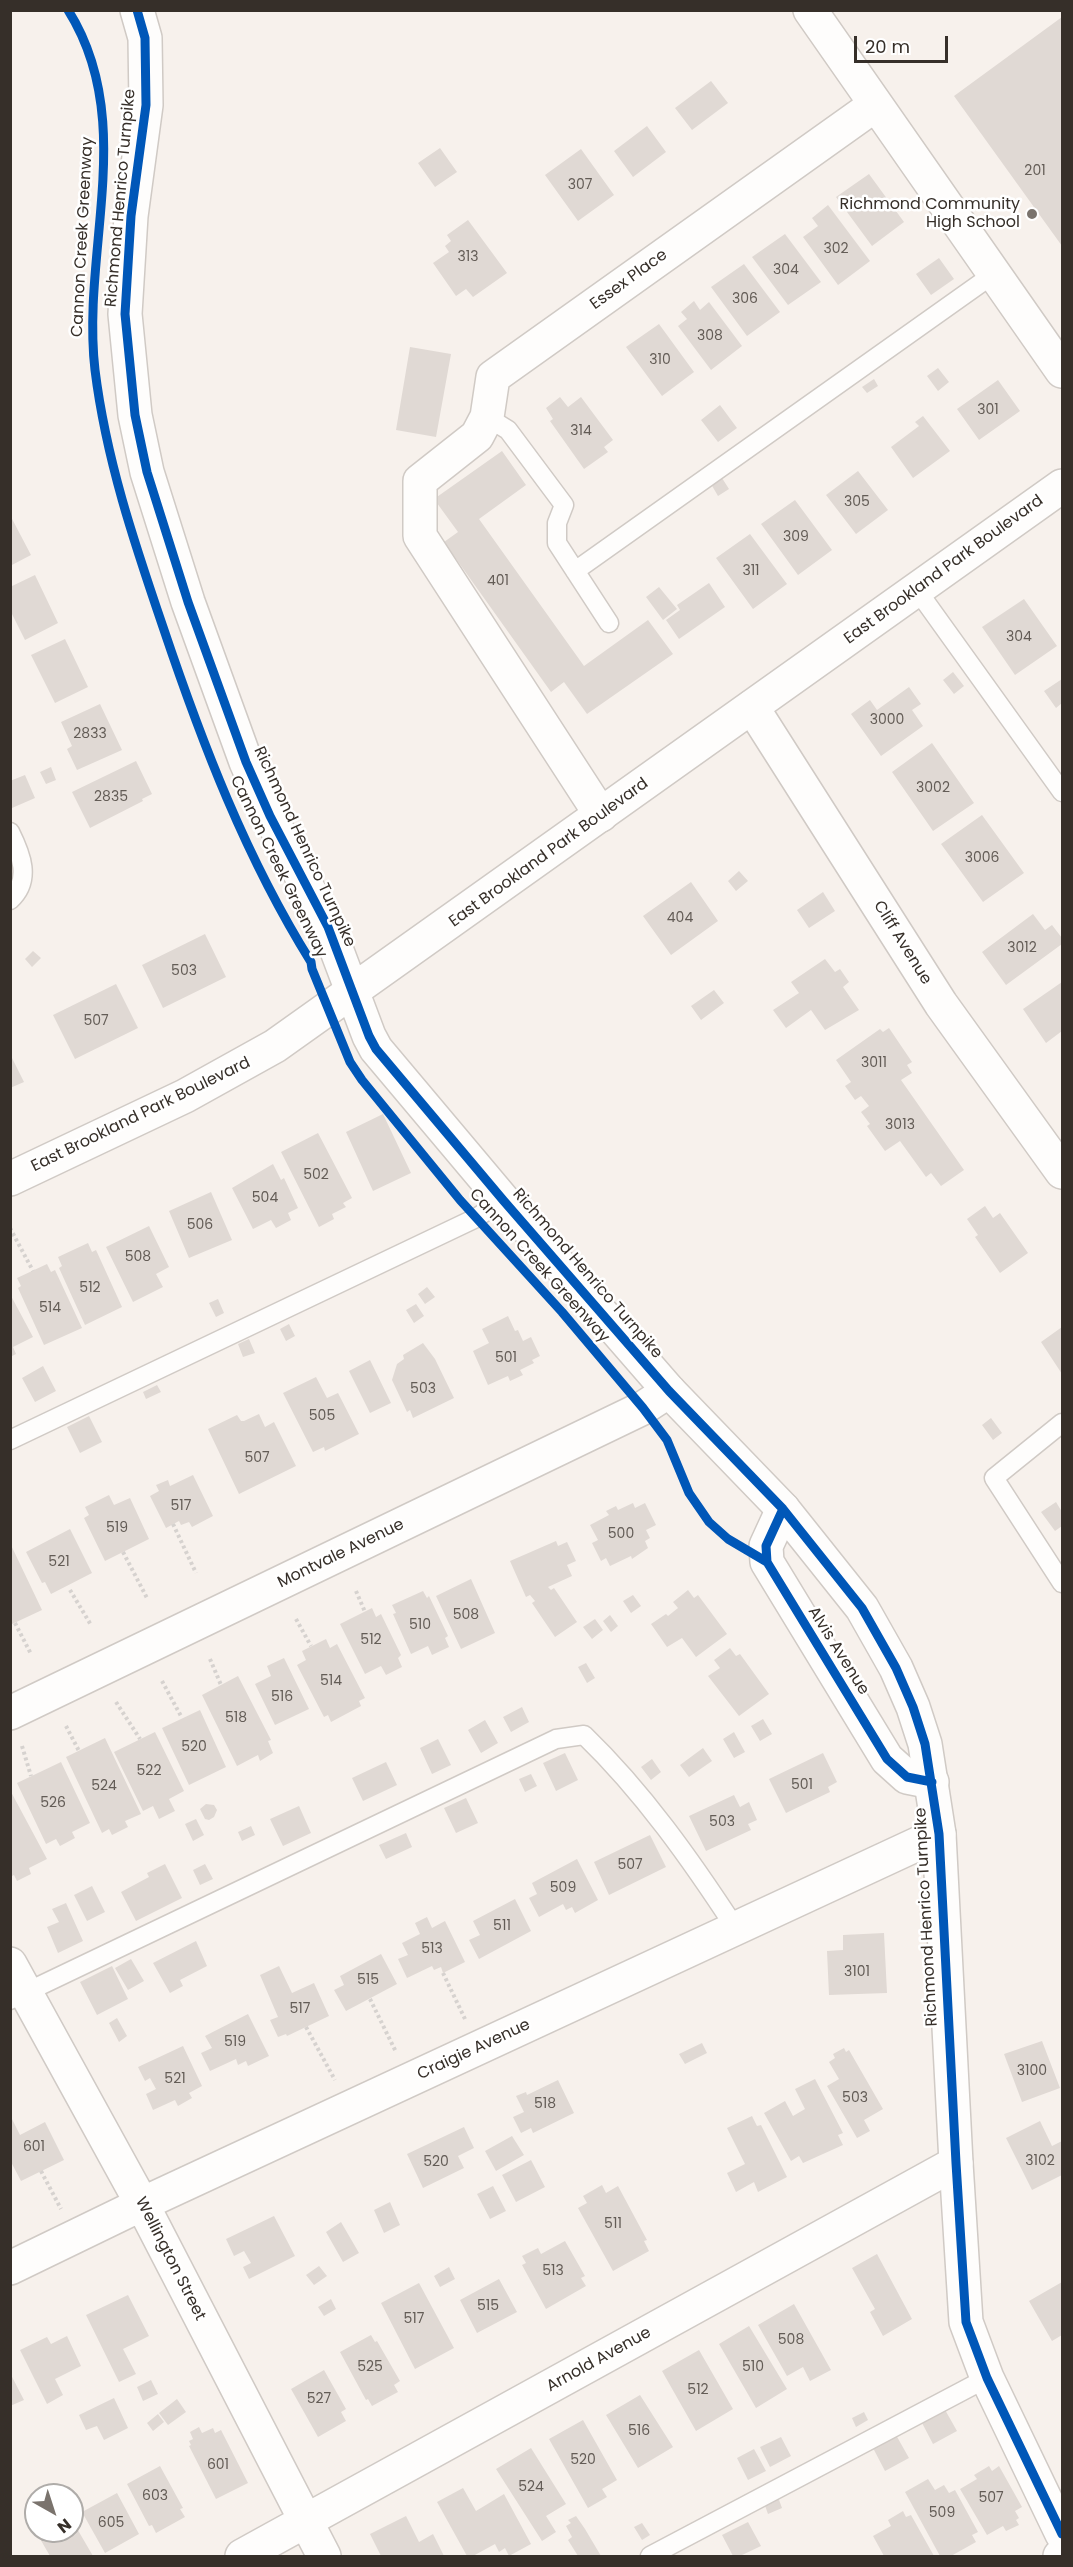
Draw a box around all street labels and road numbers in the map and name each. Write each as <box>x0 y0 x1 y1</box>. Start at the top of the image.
street label: Richmond Henrico Turnpike <box>102 88 140 308</box>
street label: Cannon Creek Greenway <box>68 136 98 338</box>
street label: Essex Place <box>587 246 671 314</box>
street label: East Brookland Park Boulevard <box>841 491 1047 649</box>
street label: Richmond Henrico Turnpike <box>249 744 359 950</box>
street label: Cannon Creek Greenway <box>225 773 331 961</box>
street label: East Brookland Park Boulevard <box>446 774 652 932</box>
street label: Cliff Avenue <box>869 898 935 988</box>
street label: East Brookland Park Boulevard <box>28 1053 254 1177</box>
street label: Cannon Creek Greenway <box>465 1185 613 1347</box>
street label: Richmond Henrico Turnpike <box>508 1185 666 1363</box>
street label: Montvale Avenue <box>275 1515 407 1593</box>
street label: Alvis Avenue <box>803 1603 873 1699</box>
street label: Richmond Henrico Turnpike <box>912 1807 942 2027</box>
street label: Craigie Avenue <box>415 2015 533 2085</box>
street label: Wellington Street <box>131 2194 209 2324</box>
street label: Arnold Avenue <box>543 2323 655 2397</box>

